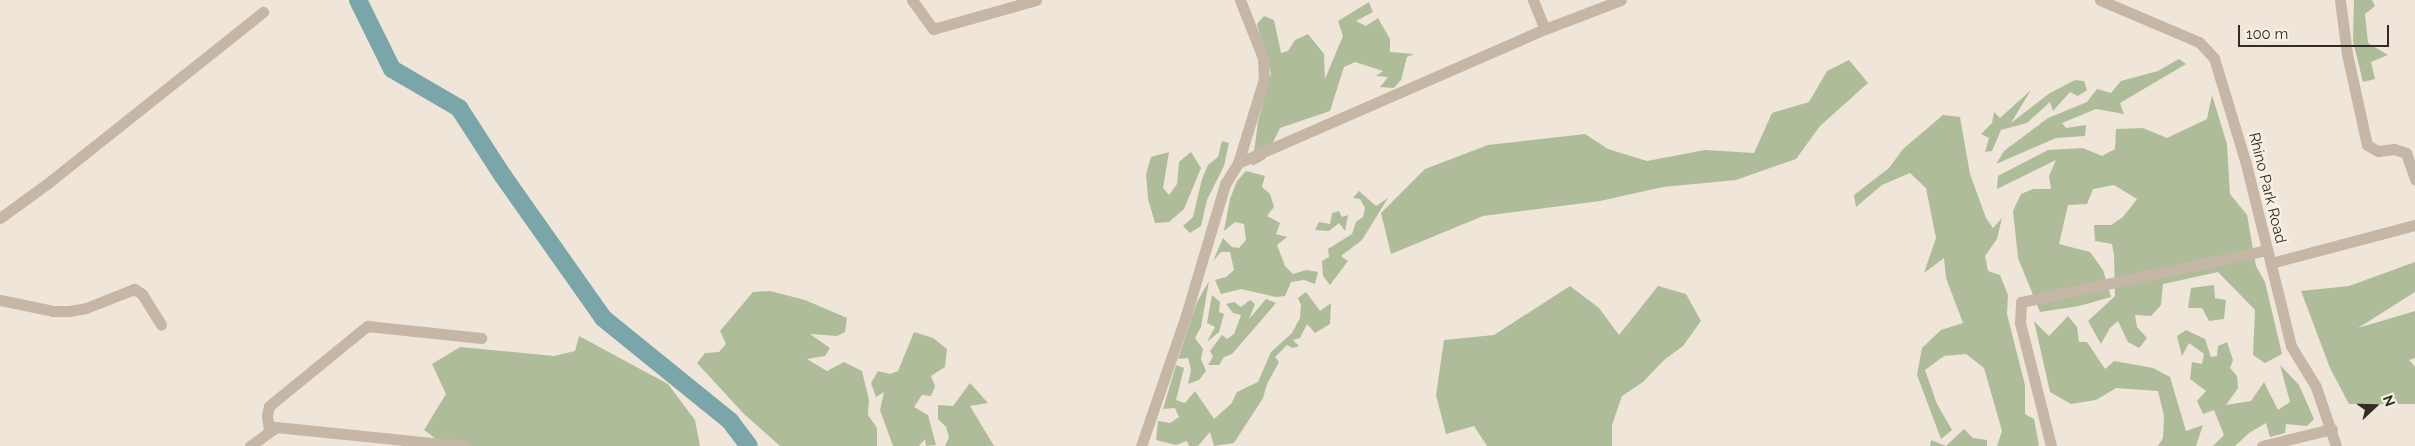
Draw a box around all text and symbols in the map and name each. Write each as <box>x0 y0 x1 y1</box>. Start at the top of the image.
scale bar <box>2240 15 2391 47</box>
text: 100 m <box>2246 25 2288 43</box>
street label: Rhino Park Road <box>2245 131 2289 245</box>
north arrow <box>2350 381 2400 431</box>
text: N <box>2380 393 2398 408</box>

